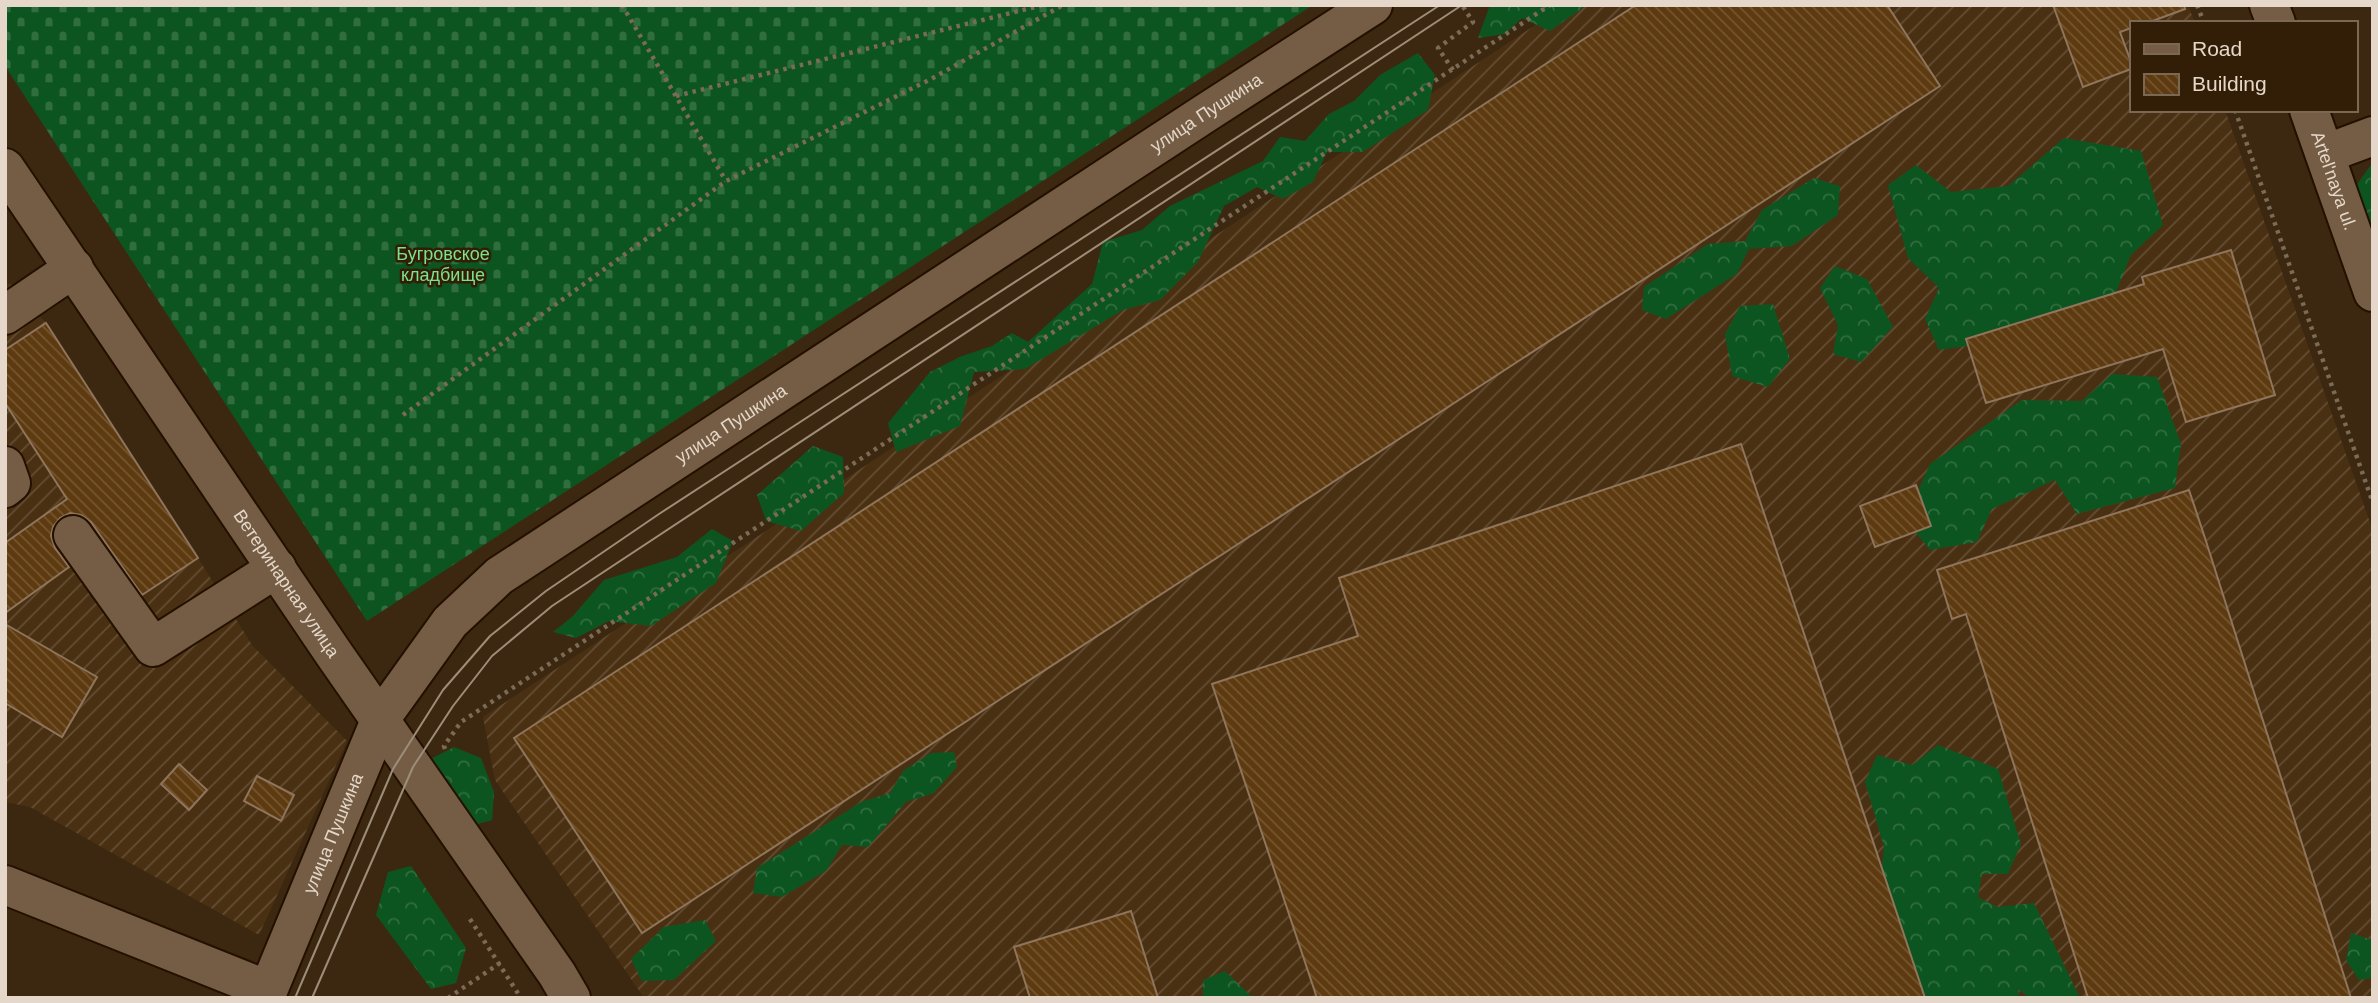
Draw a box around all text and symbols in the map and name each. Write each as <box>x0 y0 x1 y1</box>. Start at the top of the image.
legend <box>2130 21 2357 112</box>
text: Road <box>2192 37 2242 60</box>
street label: улица Пушкина <box>1147 69 1267 156</box>
text: Building <box>2192 72 2267 95</box>
street label: Artel'naya ul. <box>2307 129 2360 233</box>
park label: Бугровское кладбище <box>396 244 490 285</box>
street label: улица Пушкина <box>672 380 791 468</box>
street label: Ветеринарная улица <box>229 506 344 662</box>
street label: улица Пушкина <box>299 769 367 897</box>

